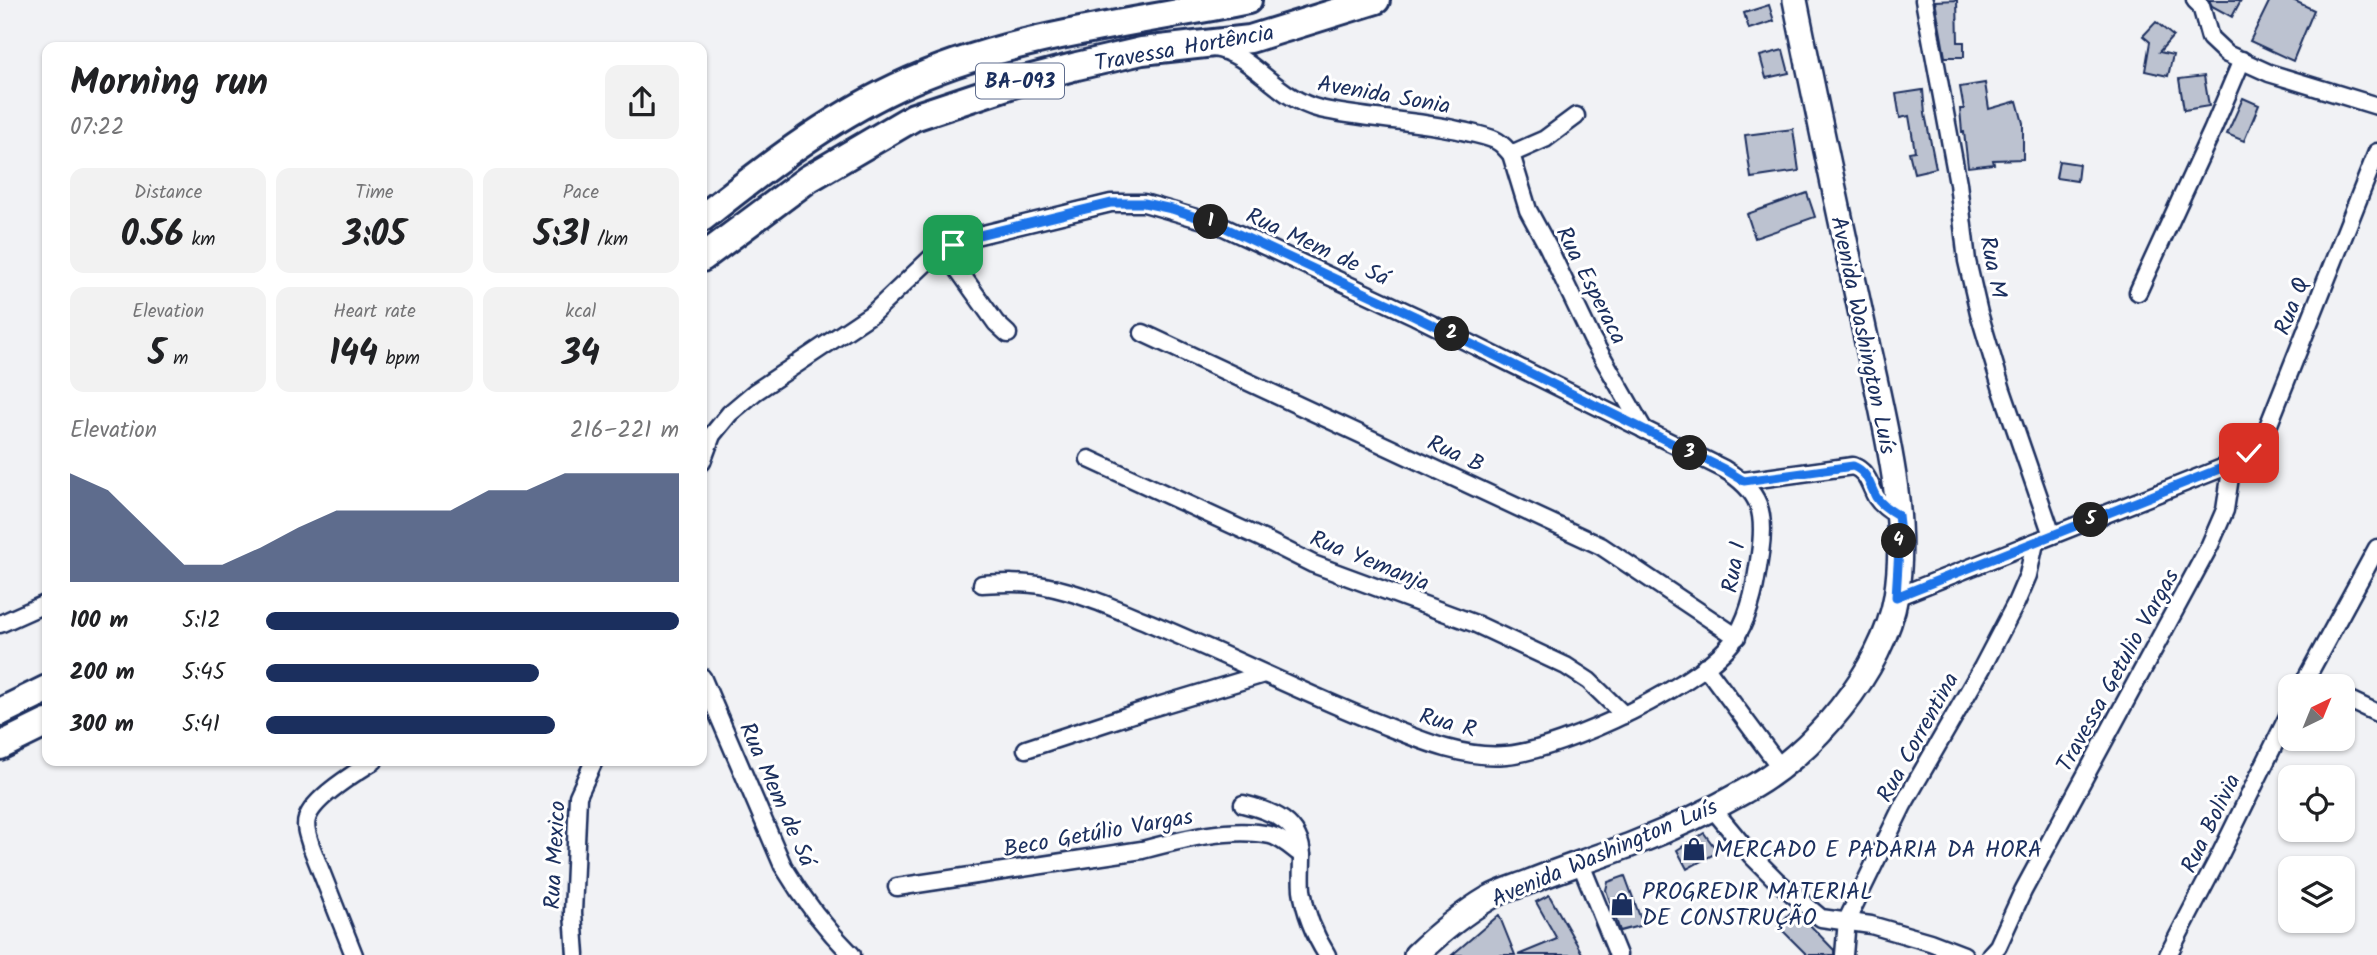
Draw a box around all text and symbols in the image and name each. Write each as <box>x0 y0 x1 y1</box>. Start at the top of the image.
street label: Travessa Hortência <box>1092 15 1277 82</box>
text: Morning run <box>70 54 268 114</box>
road number: BA-093 <box>976 64 1064 98</box>
button: share <box>605 65 679 139</box>
street label: Avenida Sonia <box>1314 67 1453 125</box>
text: 07:22 <box>70 110 125 146</box>
text: Distance <box>134 178 202 208</box>
text: Time <box>355 178 394 208</box>
text: Pace <box>563 178 599 208</box>
street label: Rua Mem de Sá <box>1239 199 1397 298</box>
pin: 1 <box>1194 204 1228 240</box>
text: 1 <box>1208 206 1213 236</box>
text: 0.56 <box>121 208 184 264</box>
text: 3:05 <box>343 208 406 264</box>
text: 5:31 <box>534 208 590 264</box>
street label: Avenida Washington Luís <box>1819 213 1905 458</box>
pin <box>923 215 983 275</box>
street label: Rua Esperaca <box>1545 220 1635 351</box>
text: km <box>184 225 215 255</box>
text: /km <box>590 225 628 255</box>
icon: arrive <box>934 226 972 264</box>
street label: Rua M <box>1968 233 2016 302</box>
street label: Rua Q <box>2265 273 2320 341</box>
text: Elevation <box>132 297 204 327</box>
text: Heart rate <box>333 297 416 327</box>
text: kcal <box>565 297 596 327</box>
pin: 2 <box>1434 316 1470 352</box>
text: 2 <box>1446 318 1457 348</box>
text: 5 <box>148 327 166 383</box>
text: 144 <box>329 327 378 383</box>
text: 34 <box>562 327 600 383</box>
text: m <box>166 344 188 374</box>
text: bpm <box>378 344 420 374</box>
text: Elevation <box>70 413 157 449</box>
text: 216–221 m <box>570 413 679 449</box>
pin <box>2219 423 2279 483</box>
street label: Rua B <box>1421 426 1490 484</box>
icon: check <box>2230 434 2268 472</box>
pin: 3 <box>1672 435 1708 470</box>
text: 3 <box>1684 437 1695 467</box>
pin: 5 <box>2074 503 2108 538</box>
text: 5 <box>2086 504 2095 534</box>
street label: Rua Yemanja <box>1304 522 1434 602</box>
pin: 4 <box>1882 524 1916 558</box>
text: 4 <box>1893 525 1904 555</box>
street label: Rua I <box>1713 539 1757 596</box>
street label: Travessa Getulio Vargas <box>2048 563 2190 779</box>
text: 100 m <box>70 603 128 639</box>
text: 5:12 <box>182 603 221 639</box>
text: 200 m <box>70 655 135 691</box>
text: 5:45 <box>182 655 225 691</box>
street label: Rua Correntina <box>1868 666 1969 810</box>
north arrow <box>2278 674 2356 751</box>
map controls <box>2278 674 2355 933</box>
street label: Rua R <box>1415 699 1480 749</box>
text: 300 m <box>70 707 134 743</box>
text: 5:41 <box>182 707 220 743</box>
street label: Rua Mem de Sá <box>728 717 825 875</box>
button: locate <box>2278 765 2355 842</box>
street label: Rua Bolivia <box>2172 768 2251 880</box>
street label: Avenida Washington Luís <box>1486 790 1724 918</box>
street label: Rua Mexico <box>535 800 577 910</box>
street label: Beco Getúlio Vargas <box>1001 800 1196 868</box>
place label: MERCADO E PADARIA DA HORA <box>1714 833 2042 869</box>
shop icon: MERCADO E PADARIA DA HORA <box>1680 835 1708 863</box>
button: layers <box>2278 856 2355 933</box>
place label: PROGREDIR MATERIAL DE CONSTRUÇÃO <box>1642 875 1873 937</box>
shop icon: PROGREDIR MATERIAL DE CONSTRUÇÃO <box>1608 890 1636 918</box>

